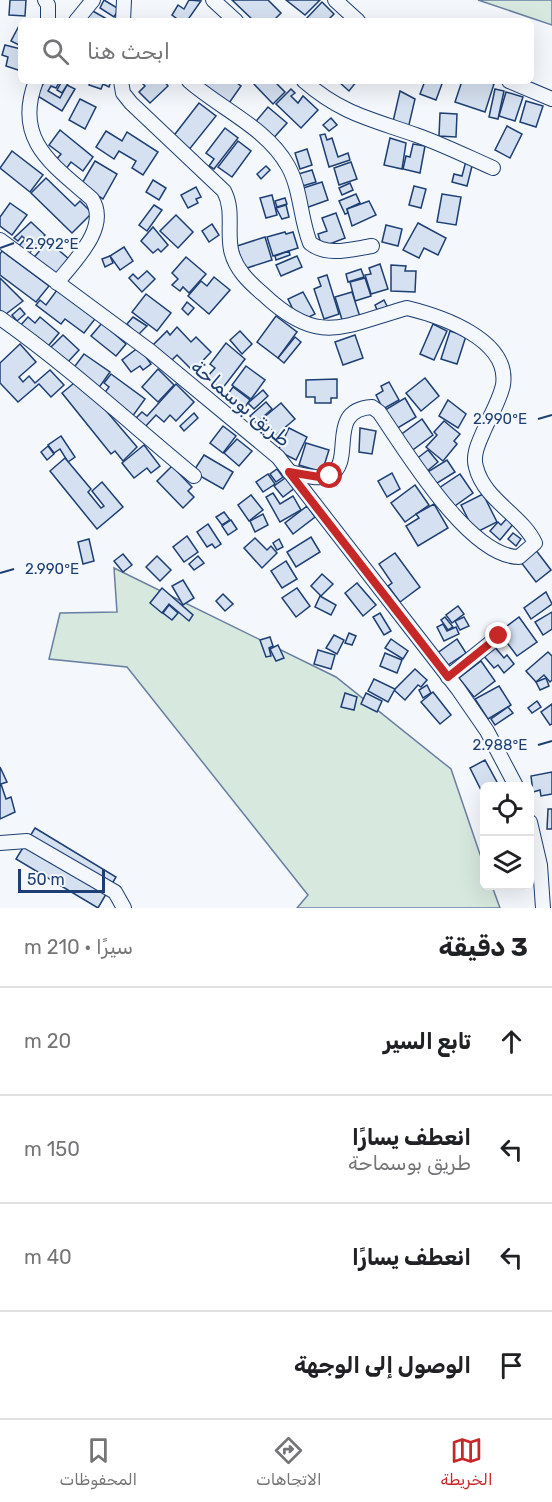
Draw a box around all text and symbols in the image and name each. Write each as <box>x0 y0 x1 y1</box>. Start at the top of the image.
search box <box>18 18 534 84</box>
icon: search <box>39 35 72 68</box>
text: ابحث هنا <box>87 38 170 65</box>
text: 2.992°E <box>25 235 79 253</box>
street label: طريق بوسماحة <box>186 354 296 452</box>
text: 2.990°E <box>473 410 527 428</box>
route start <box>316 462 342 488</box>
text: 2.990°E <box>25 560 79 578</box>
route end <box>485 622 511 648</box>
text: 2.988°E <box>473 736 527 754</box>
map controls <box>480 782 534 890</box>
button: locate <box>480 782 534 836</box>
button: layers <box>480 836 534 890</box>
scale bar <box>18 866 105 894</box>
text: 50 m <box>27 870 65 889</box>
text: 3 دقيقة <box>439 932 528 963</box>
text: سيرًا · 210 m <box>24 935 133 959</box>
icon: ahead <box>495 1025 528 1058</box>
text: تابع السير <box>383 1028 471 1055</box>
text: 20 m <box>24 1029 71 1053</box>
text: انعطف يسارًا <box>352 1124 471 1151</box>
icon: left <box>495 1133 528 1166</box>
text: 150 m <box>24 1137 80 1161</box>
text: طريق بوسماحة <box>348 1151 471 1175</box>
icon: left <box>495 1241 528 1274</box>
text: انعطف يسارًا <box>352 1244 471 1271</box>
text: 40 m <box>24 1245 72 1269</box>
icon: arrive <box>495 1349 528 1382</box>
text: الوصول إلى الوجهة <box>294 1352 471 1379</box>
tab: المحفوظات <box>59 1434 137 1489</box>
tab: الاتجاهات <box>256 1434 322 1489</box>
tab: الخريطة <box>441 1434 493 1489</box>

